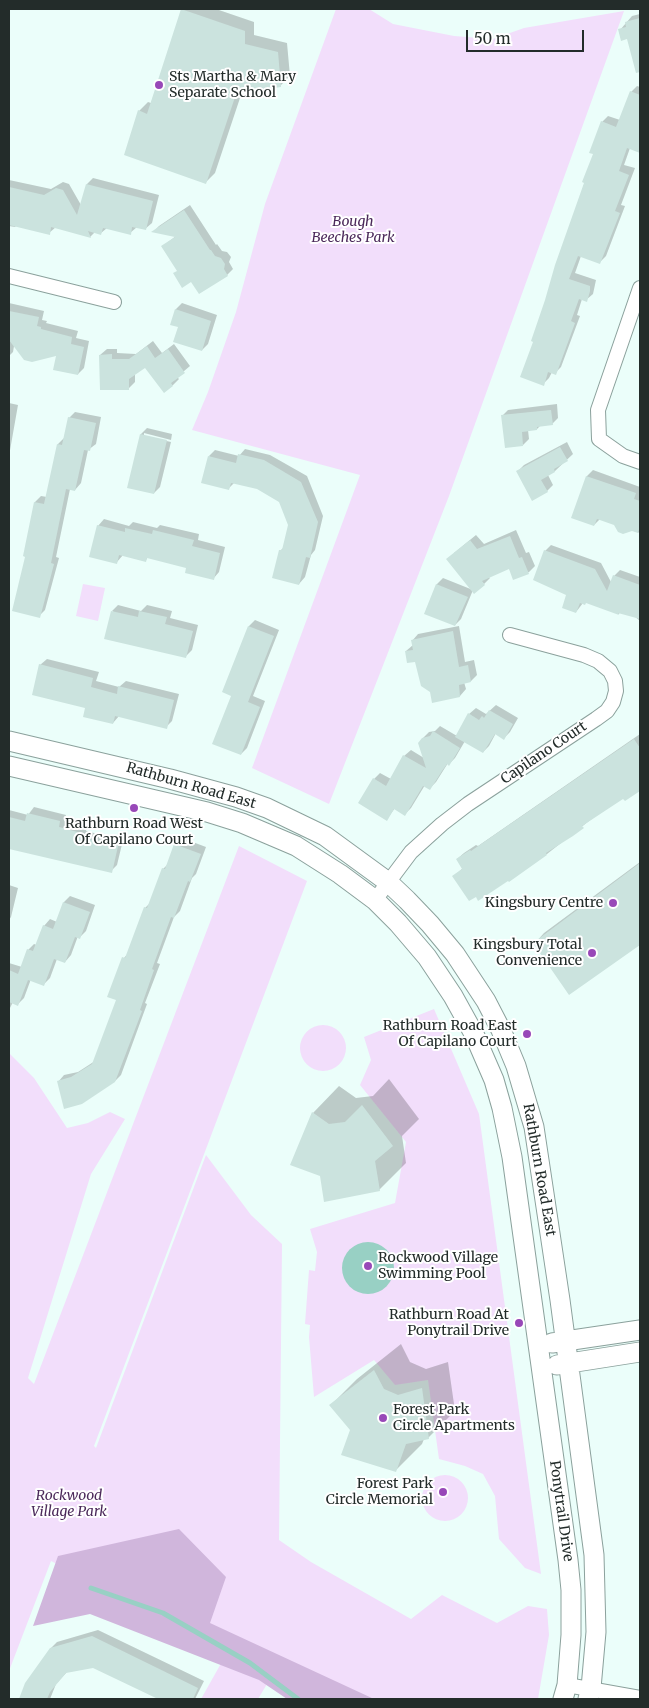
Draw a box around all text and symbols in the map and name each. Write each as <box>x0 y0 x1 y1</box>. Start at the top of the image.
scale bar <box>469 20 586 52</box>
text: 50 m <box>474 29 511 48</box>
place label: Sts Martha & Mary Separate School <box>169 69 296 102</box>
marker: Sts Martha & Mary Separate School <box>153 79 165 91</box>
park label: Bough Beeches Park <box>311 214 395 246</box>
street label: Capilano Court <box>498 718 590 788</box>
street label: Rathburn Road East <box>124 759 258 813</box>
marker: Rathburn Road West Of Capilano Court <box>128 802 140 814</box>
place label: Rathburn Road West Of Capilano Court <box>65 816 203 849</box>
place label: Kingsbury Centre <box>485 895 603 911</box>
marker: Kingsbury Centre <box>607 897 619 909</box>
place label: Kingsbury Total Convenience <box>473 937 582 970</box>
marker: Kingsbury Total Convenience <box>586 947 598 959</box>
place label: Rathburn Road East Of Capilano Court <box>383 1018 517 1050</box>
marker: Rathburn Road East Of Capilano Court <box>521 1028 533 1040</box>
street label: Rathburn Road East <box>519 1102 559 1238</box>
place label: Rockwood Village Swimming Pool <box>378 1250 498 1282</box>
marker: Rockwood Village Swimming Pool <box>362 1260 374 1272</box>
place label: Rathburn Road At Ponytrail Drive <box>389 1307 509 1340</box>
marker: Rathburn Road At Ponytrail Drive <box>513 1317 525 1329</box>
place label: Forest Park Circle Apartments <box>393 1402 515 1434</box>
marker: Forest Park Circle Apartments <box>377 1412 389 1424</box>
street label: Ponytrail Drive <box>546 1459 576 1563</box>
place label: Forest Park Circle Memorial <box>326 1476 433 1508</box>
marker: Forest Park Circle Memorial <box>437 1486 449 1498</box>
park label: Rockwood Village Park <box>31 1488 107 1520</box>

